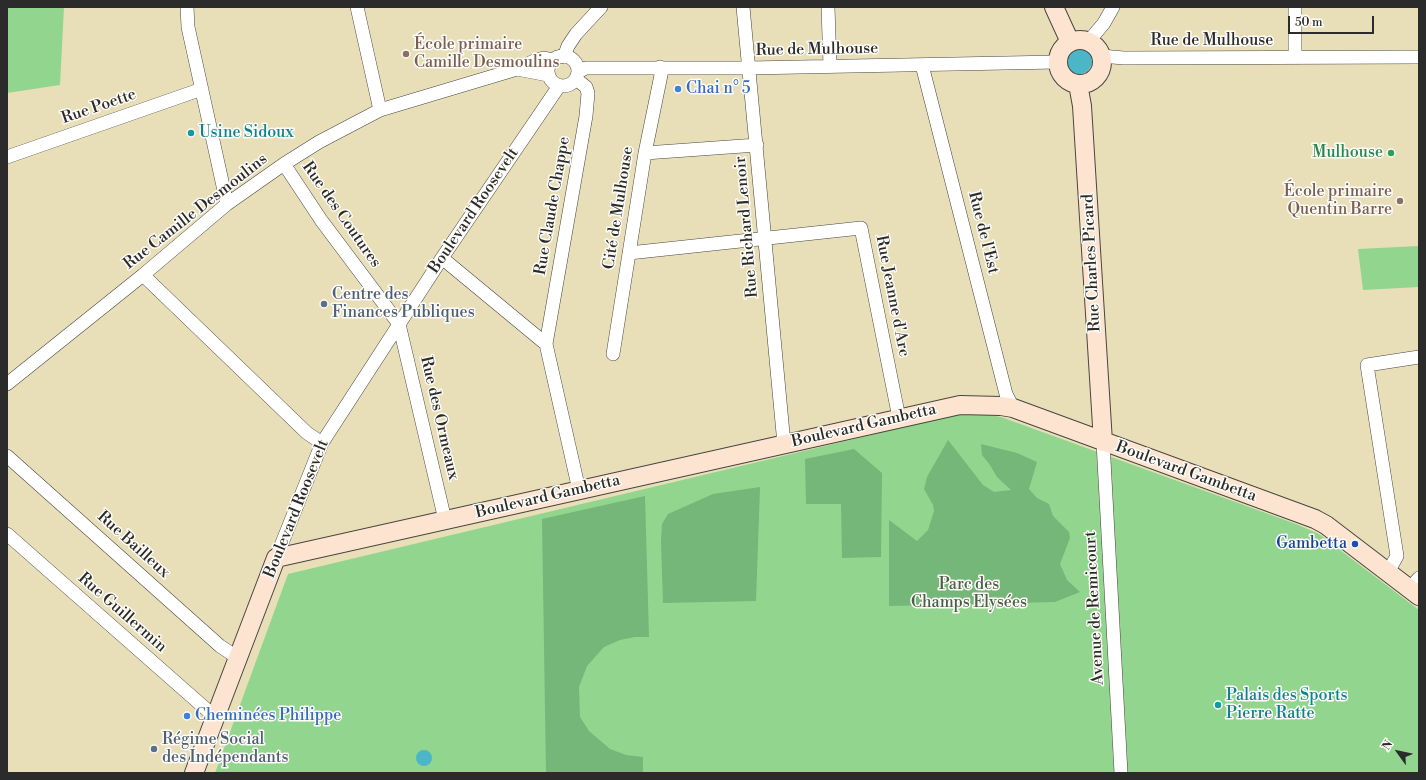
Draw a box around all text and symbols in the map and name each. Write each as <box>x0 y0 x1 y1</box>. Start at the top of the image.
scale bar <box>1290 8 1376 34</box>
text: 50 m <box>1295 15 1323 30</box>
street label: Rue de Mulhouse <box>1151 31 1273 51</box>
place label: École primaire Camille Desmoulins <box>414 35 559 73</box>
street label: Rue de Mulhouse <box>755 39 879 61</box>
marker: École primaire Camille Desmoulins <box>401 49 411 59</box>
place label: Chai n° 5 <box>686 79 751 99</box>
marker: Chai n° 5 <box>673 84 683 94</box>
street label: Rue Poette <box>59 85 139 129</box>
place label: Usine Sidoux <box>199 123 294 143</box>
marker: Usine Sidoux <box>186 128 196 138</box>
street label: Rue Claude Chappe <box>531 135 575 277</box>
place label: Mulhouse <box>1312 143 1383 163</box>
street label: Boulevard Roosevelt <box>425 145 523 277</box>
street label: Cité de Mulhouse <box>600 145 638 271</box>
marker: Mulhouse <box>1386 148 1396 158</box>
street label: Rue Camille Desmoulins <box>120 150 272 274</box>
street label: Rue Richard Lenoir <box>731 155 763 299</box>
street label: Rue des Coutures <box>297 158 385 272</box>
place label: École primaire Quentin Barre <box>1284 182 1392 220</box>
street label: Rue de l'Est <box>964 190 1002 276</box>
street label: Rue Charles Picard <box>1079 193 1105 333</box>
marker: École primaire Quentin Barre <box>1395 196 1405 206</box>
street label: Rue Jeanne d'Arc <box>871 234 913 358</box>
place label: Centre des Finances Publiques <box>332 285 475 323</box>
marker: Centre des Finances Publiques <box>319 299 329 309</box>
street label: Rue des Ormeaux <box>415 354 463 482</box>
street label: Boulevard Gambetta <box>790 400 938 452</box>
street label: Boulevard Roosevelt <box>260 437 334 581</box>
street label: Boulevard Gambetta <box>1113 438 1259 506</box>
street label: Boulevard Gambetta <box>474 471 622 523</box>
street label: Rue Bailleux <box>93 507 173 583</box>
street label: Avenue de Remicourt <box>1081 531 1109 685</box>
place label: Gambetta <box>1276 534 1347 554</box>
marker: Gambetta <box>1350 539 1360 549</box>
street label: Rue Guillermin <box>74 569 170 657</box>
park label: Parc des Champs Elysées <box>911 575 1027 613</box>
place label: Palais des Sports Pierre Ratte <box>1226 686 1348 724</box>
marker: Palais des Sports Pierre Ratte <box>1213 700 1223 710</box>
place label: Cheminées Philippe <box>195 706 341 726</box>
marker: Cheminées Philippe <box>182 711 192 721</box>
place label: Régime Social des Indépendants <box>162 730 288 768</box>
north arrow <box>1378 732 1418 772</box>
text: N <box>1380 738 1396 753</box>
marker: Régime Social des Indépendants <box>149 744 159 754</box>

